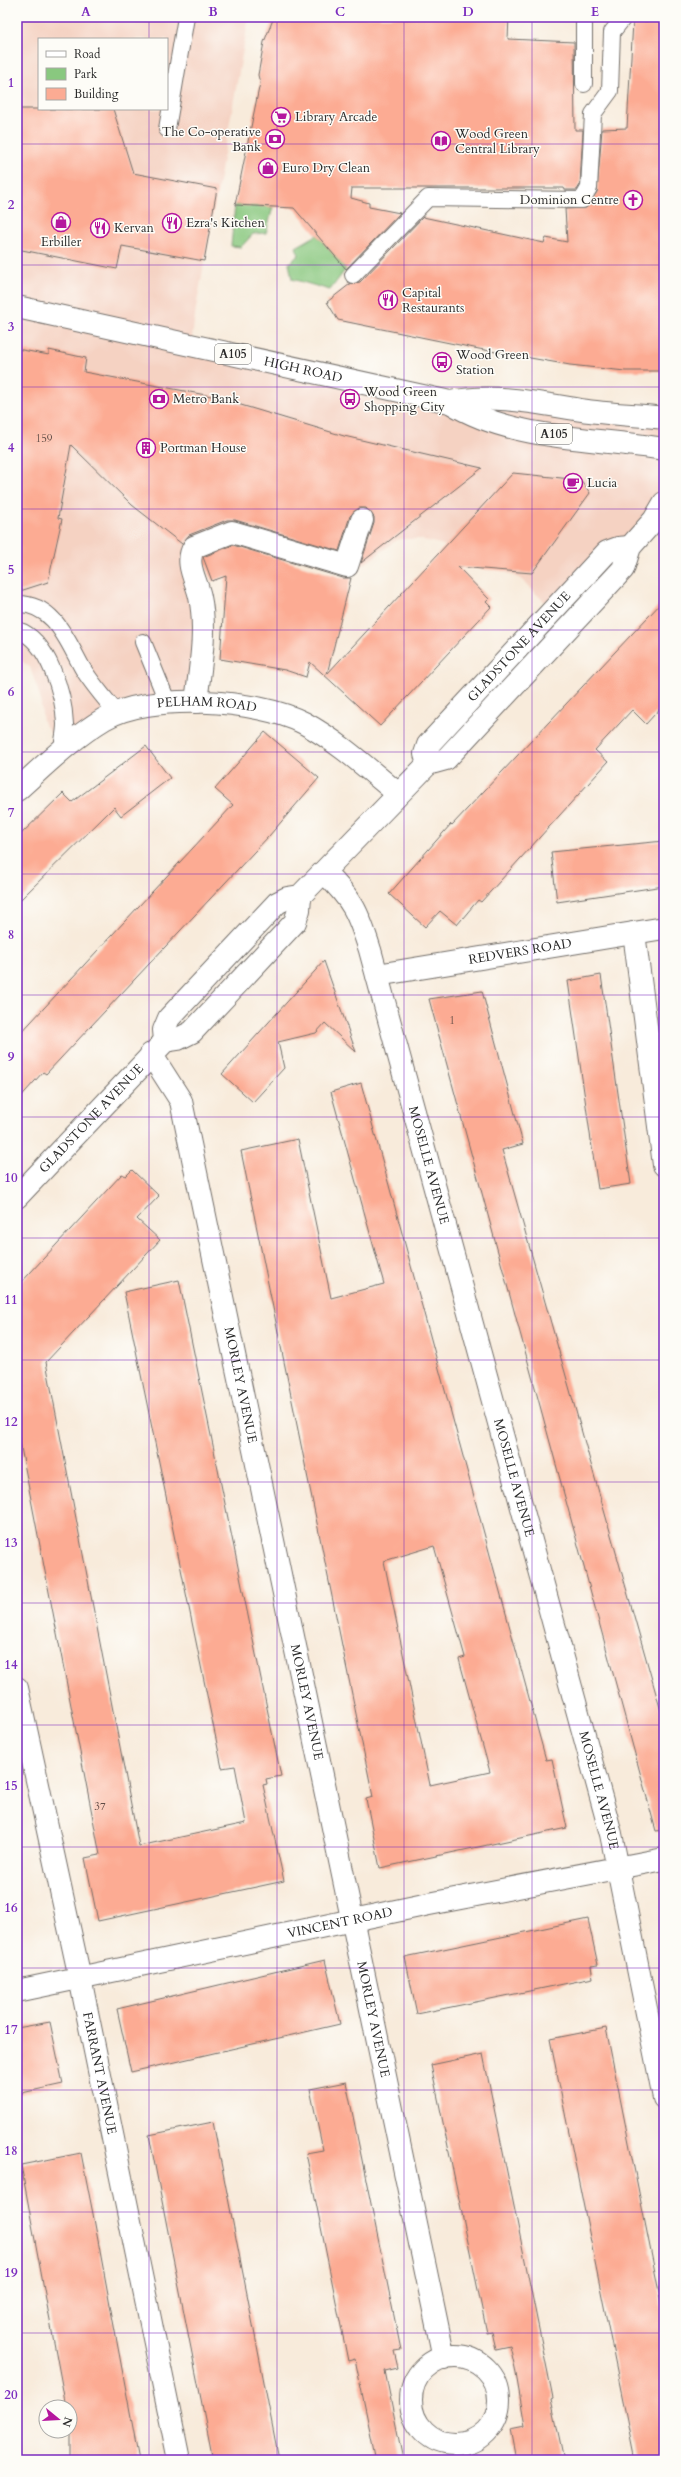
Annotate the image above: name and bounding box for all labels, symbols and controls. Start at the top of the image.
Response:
text: A [81,3,91,21]
text: B [208,3,218,21]
text: C [335,3,345,21]
text: D [462,3,474,21]
text: E [591,3,599,21]
legend [38,38,168,110]
text: Road [74,46,101,62]
text: Park [74,66,98,82]
text: 1 [8,74,14,92]
text: Building [74,86,119,102]
supermarket icon: Library Arcade [270,106,292,128]
place label: Library Arcade [295,108,377,126]
place label: The Co-operative Bank [162,123,261,156]
place label: Wood Green Central Library [454,125,540,158]
bank icon: The Co-operative Bank [264,128,286,150]
library icon: Wood Green Central Library [430,130,452,152]
shop icon: Euro Dry Clean [257,157,279,179]
place label: Euro Dry Clean [282,159,371,177]
church icon: Dominion Centre [622,189,644,211]
place label: Dominion Centre [520,191,619,209]
text: 2 [8,196,15,214]
shop icon: Erbiller [50,211,72,233]
restaurant icon: Ezra's Kitchen [161,212,183,234]
place label: Ezra's Kitchen [186,214,265,232]
restaurant icon: Kervan [89,217,111,239]
place label: Kervan [114,219,155,237]
place label: Erbiller [41,233,82,251]
place label: Capital Restaurants [402,284,464,317]
restaurant icon: Capital Restaurants [377,289,399,311]
text: 3 [8,318,15,336]
road number: A105 [215,344,251,364]
place label: Wood Green Station [455,346,530,379]
bus stop icon: Wood Green Station [431,351,453,373]
street label: HIGH ROAD [262,352,344,387]
place label: Wood Green Shopping City [363,383,445,416]
bank icon: Metro Bank [148,388,170,410]
bus stop icon: Wood Green Shopping City [339,388,361,410]
place label: Metro Bank [173,390,239,408]
road number: A105 [536,424,572,444]
house number: 159 [36,431,53,446]
building icon: Portman House [135,437,157,459]
text: 4 [8,439,15,457]
place label: Portman House [160,439,246,457]
cafe icon: Lucia [562,472,584,494]
place label: Lucia [587,474,618,492]
text: 5 [8,561,14,579]
street label: GLADSTONE AVENUE [463,588,575,706]
text: 6 [8,683,15,701]
street label: PELHAM ROAD [156,693,258,717]
text: 7 [8,804,15,822]
text: 8 [8,926,14,944]
street label: REDVERS ROAD [467,934,573,969]
house number: 1 [449,1013,455,1028]
text: 9 [8,1048,15,1066]
street label: GLADSTONE AVENUE [35,1060,148,1177]
street label: MOSELLE AVENUE [404,1104,453,1226]
text: 10 [4,1169,18,1187]
text: 11 [4,1291,18,1309]
street label: MORLEY AVENUE [220,1325,261,1445]
text: 12 [4,1413,18,1431]
street label: MOSELLE AVENUE [489,1417,539,1539]
text: 13 [4,1534,18,1552]
street label: MORLEY AVENUE [286,1643,328,1762]
text: 14 [4,1656,18,1674]
street label: MOSELLE AVENUE [574,1729,623,1851]
text: 15 [4,1777,18,1795]
house number: 37 [94,1799,106,1814]
text: 16 [4,1899,18,1917]
street label: VINCENT ROAD [286,1903,394,1943]
street label: MORLEY AVENUE [352,1960,394,2079]
street label: FARRANT AVENUE [78,2010,121,2136]
text: 17 [4,2021,18,2039]
text: 18 [4,2142,18,2160]
text: 19 [4,2264,18,2282]
text: 20 [4,2386,18,2404]
north arrow [38,2399,78,2439]
text: N [58,2415,76,2429]

